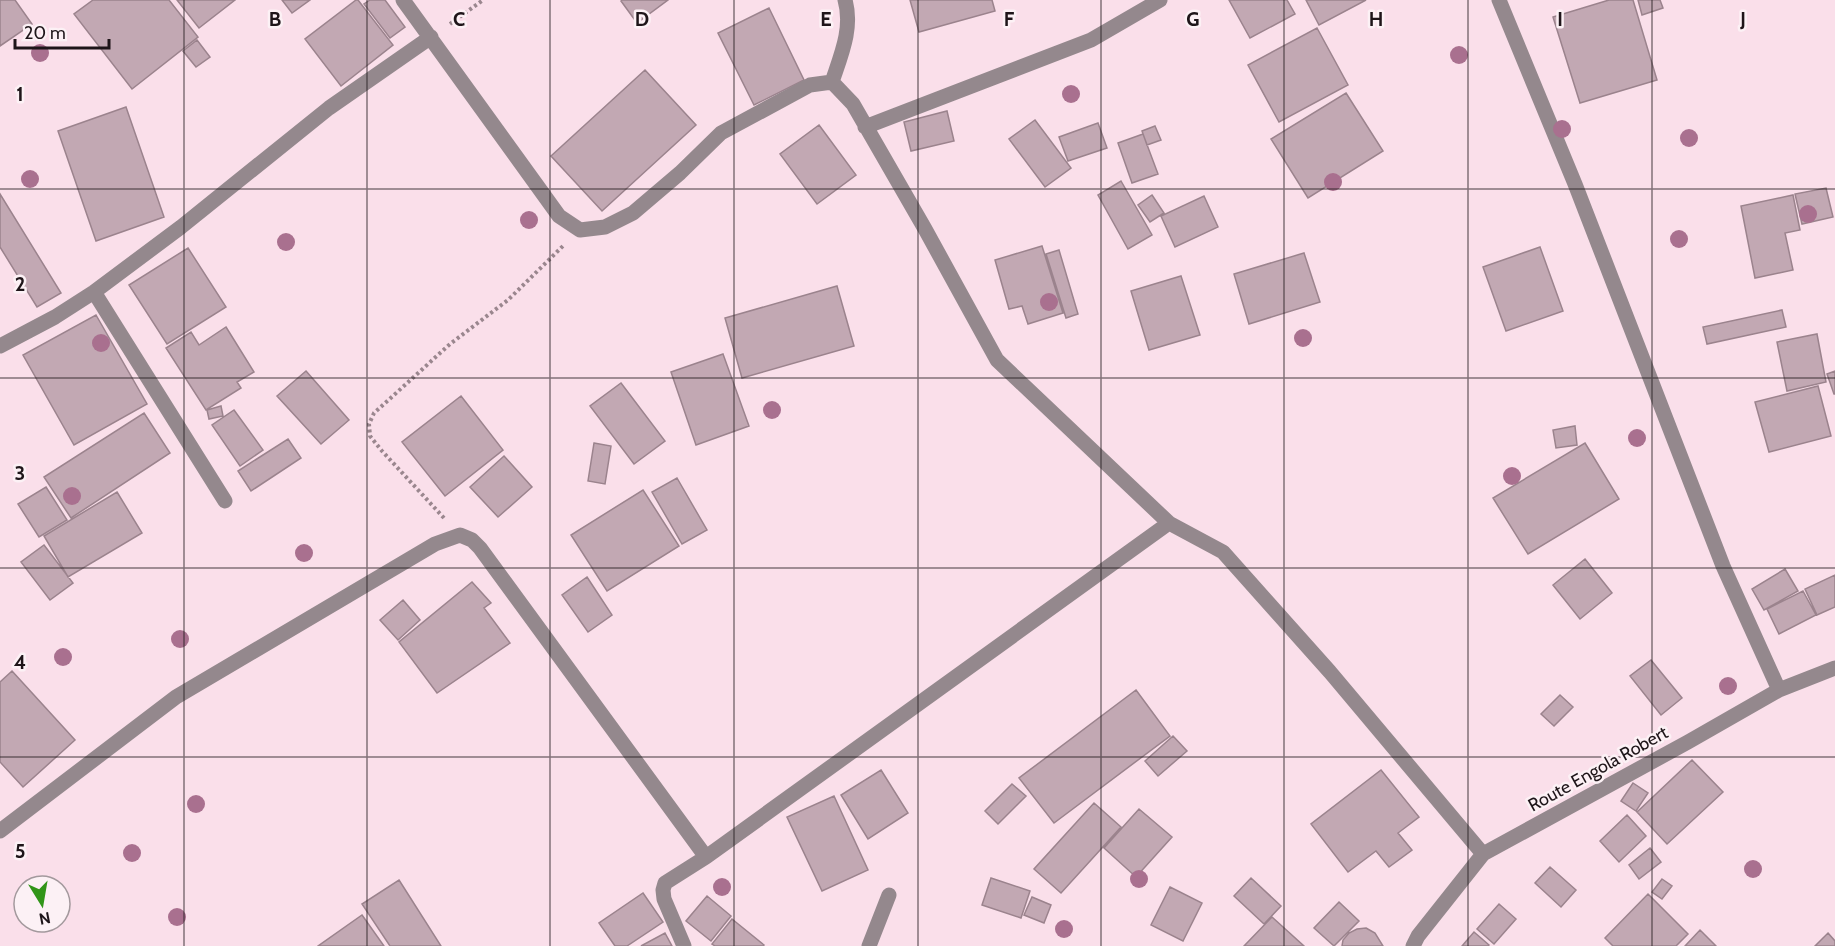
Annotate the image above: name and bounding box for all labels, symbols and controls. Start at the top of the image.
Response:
text: B [269,7,281,31]
text: C [453,7,465,31]
text: D [635,7,649,31]
text: E [820,7,832,31]
text: F [1004,7,1015,31]
text: G [1186,7,1200,31]
text: H [1369,7,1383,31]
text: I [1557,7,1563,31]
text: J [1739,7,1746,31]
scale bar [15,12,110,50]
text: 20 m [24,22,66,44]
text: 1 [16,82,24,106]
text: 2 [15,272,25,296]
text: 3 [15,461,25,485]
text: 4 [14,650,26,674]
street label: Route Engola Robert [1524,722,1672,816]
text: 5 [15,839,25,863]
north arrow [12,874,72,934]
text: N [37,908,52,929]

